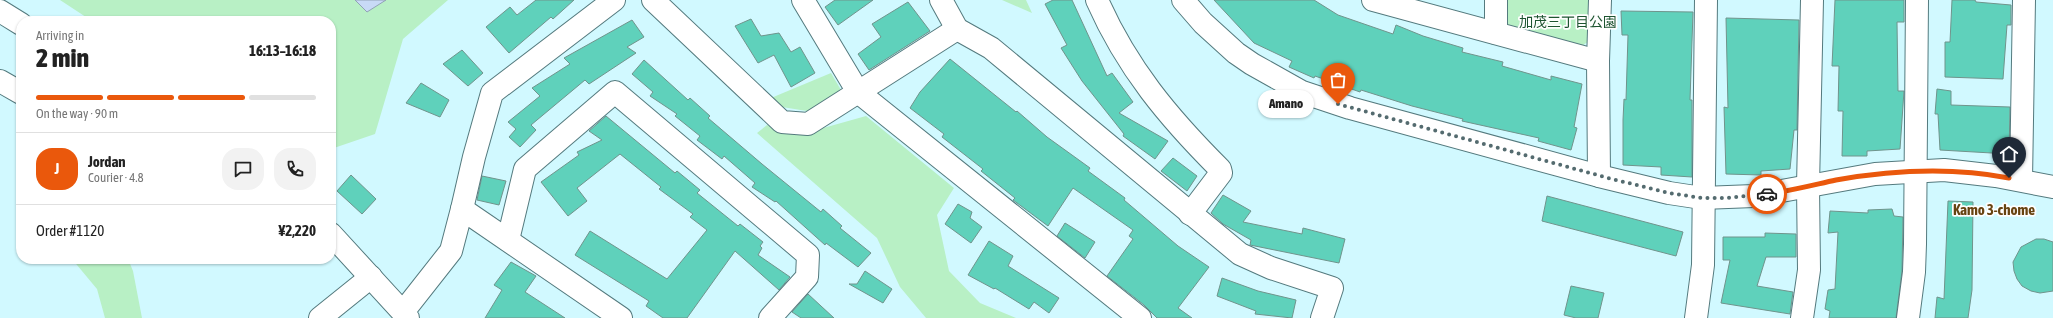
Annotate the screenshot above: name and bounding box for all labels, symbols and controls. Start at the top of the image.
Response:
park label: 加茂三丁目公園 [1519,14,1617,30]
text: Arriving in [36,28,84,43]
text: 16:13–16:18 [249,42,316,59]
text: 2 min [36,43,89,73]
pin [1321,63,1355,104]
icon: bag [1327,69,1349,91]
callout: Amano [1258,90,1314,118]
text: Amano [1269,96,1303,111]
text: On the way · 90 m [36,106,118,121]
pin [1992,137,2026,178]
icon: home [1998,143,2020,165]
button: chat [222,148,264,190]
button: phone [274,148,316,190]
text: Jordan [88,153,126,170]
text: J [55,160,59,177]
text: Courier · 4.8 [88,170,144,185]
courier [1747,174,1787,214]
icon: car [1756,183,1778,205]
district label: Kamo 3-chome [1953,201,2035,218]
text: Order #1120 [36,222,104,239]
text: ¥2,220 [278,222,316,239]

